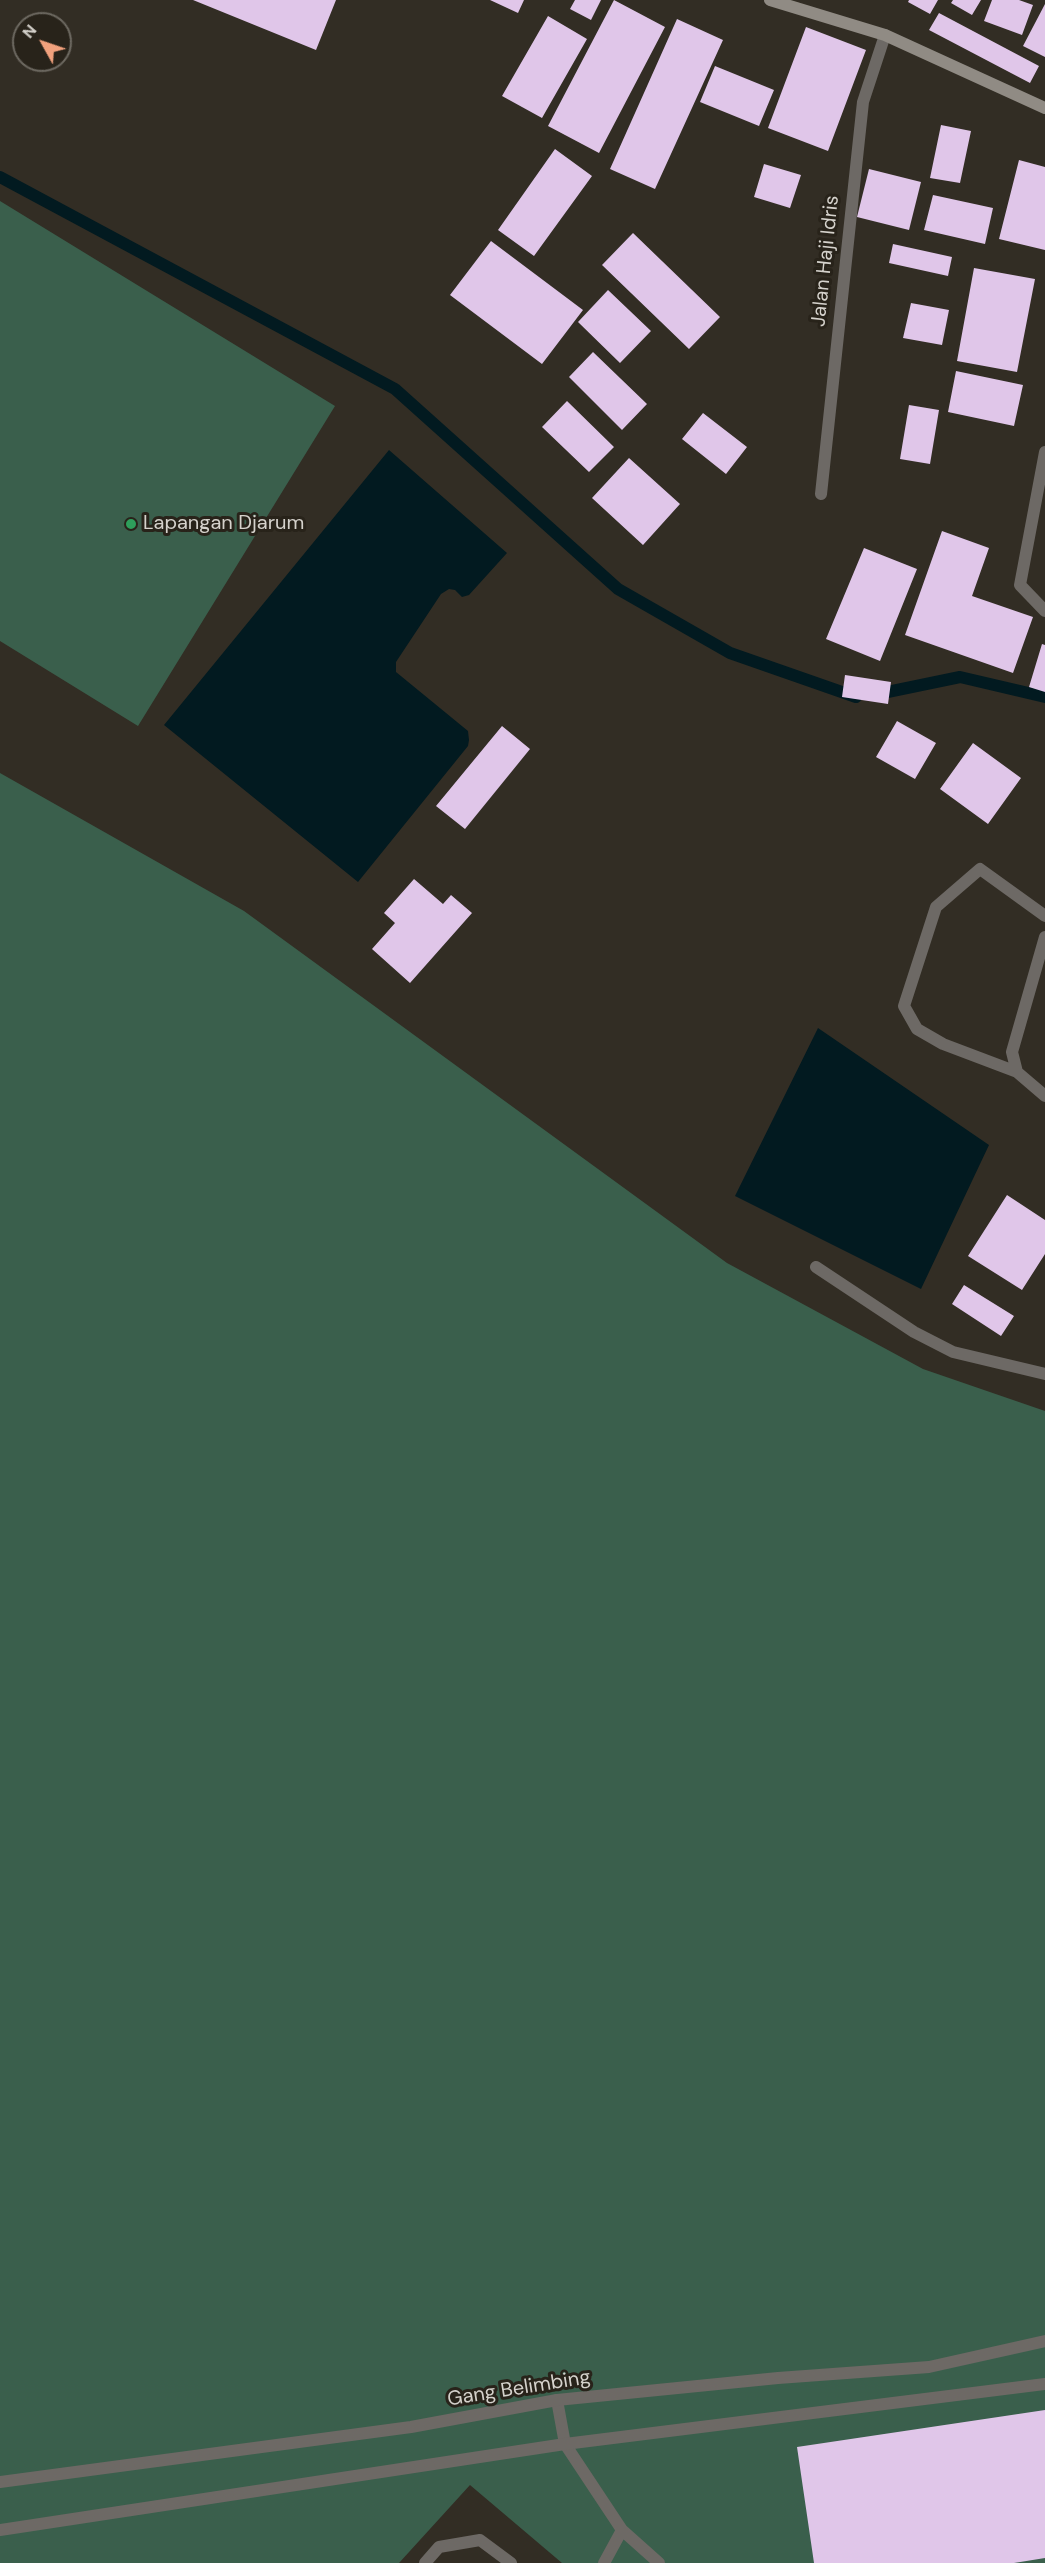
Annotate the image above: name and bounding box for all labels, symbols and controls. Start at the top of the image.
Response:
north arrow [12,12,72,72]
text: N [18,20,41,43]
street label: Jalan Haji Idris [807,194,845,328]
place label: Lapangan Djarum [143,512,304,536]
marker: Lapangan Djarum [124,517,138,531]
street label: Gang Belimbing [446,2366,592,2412]

